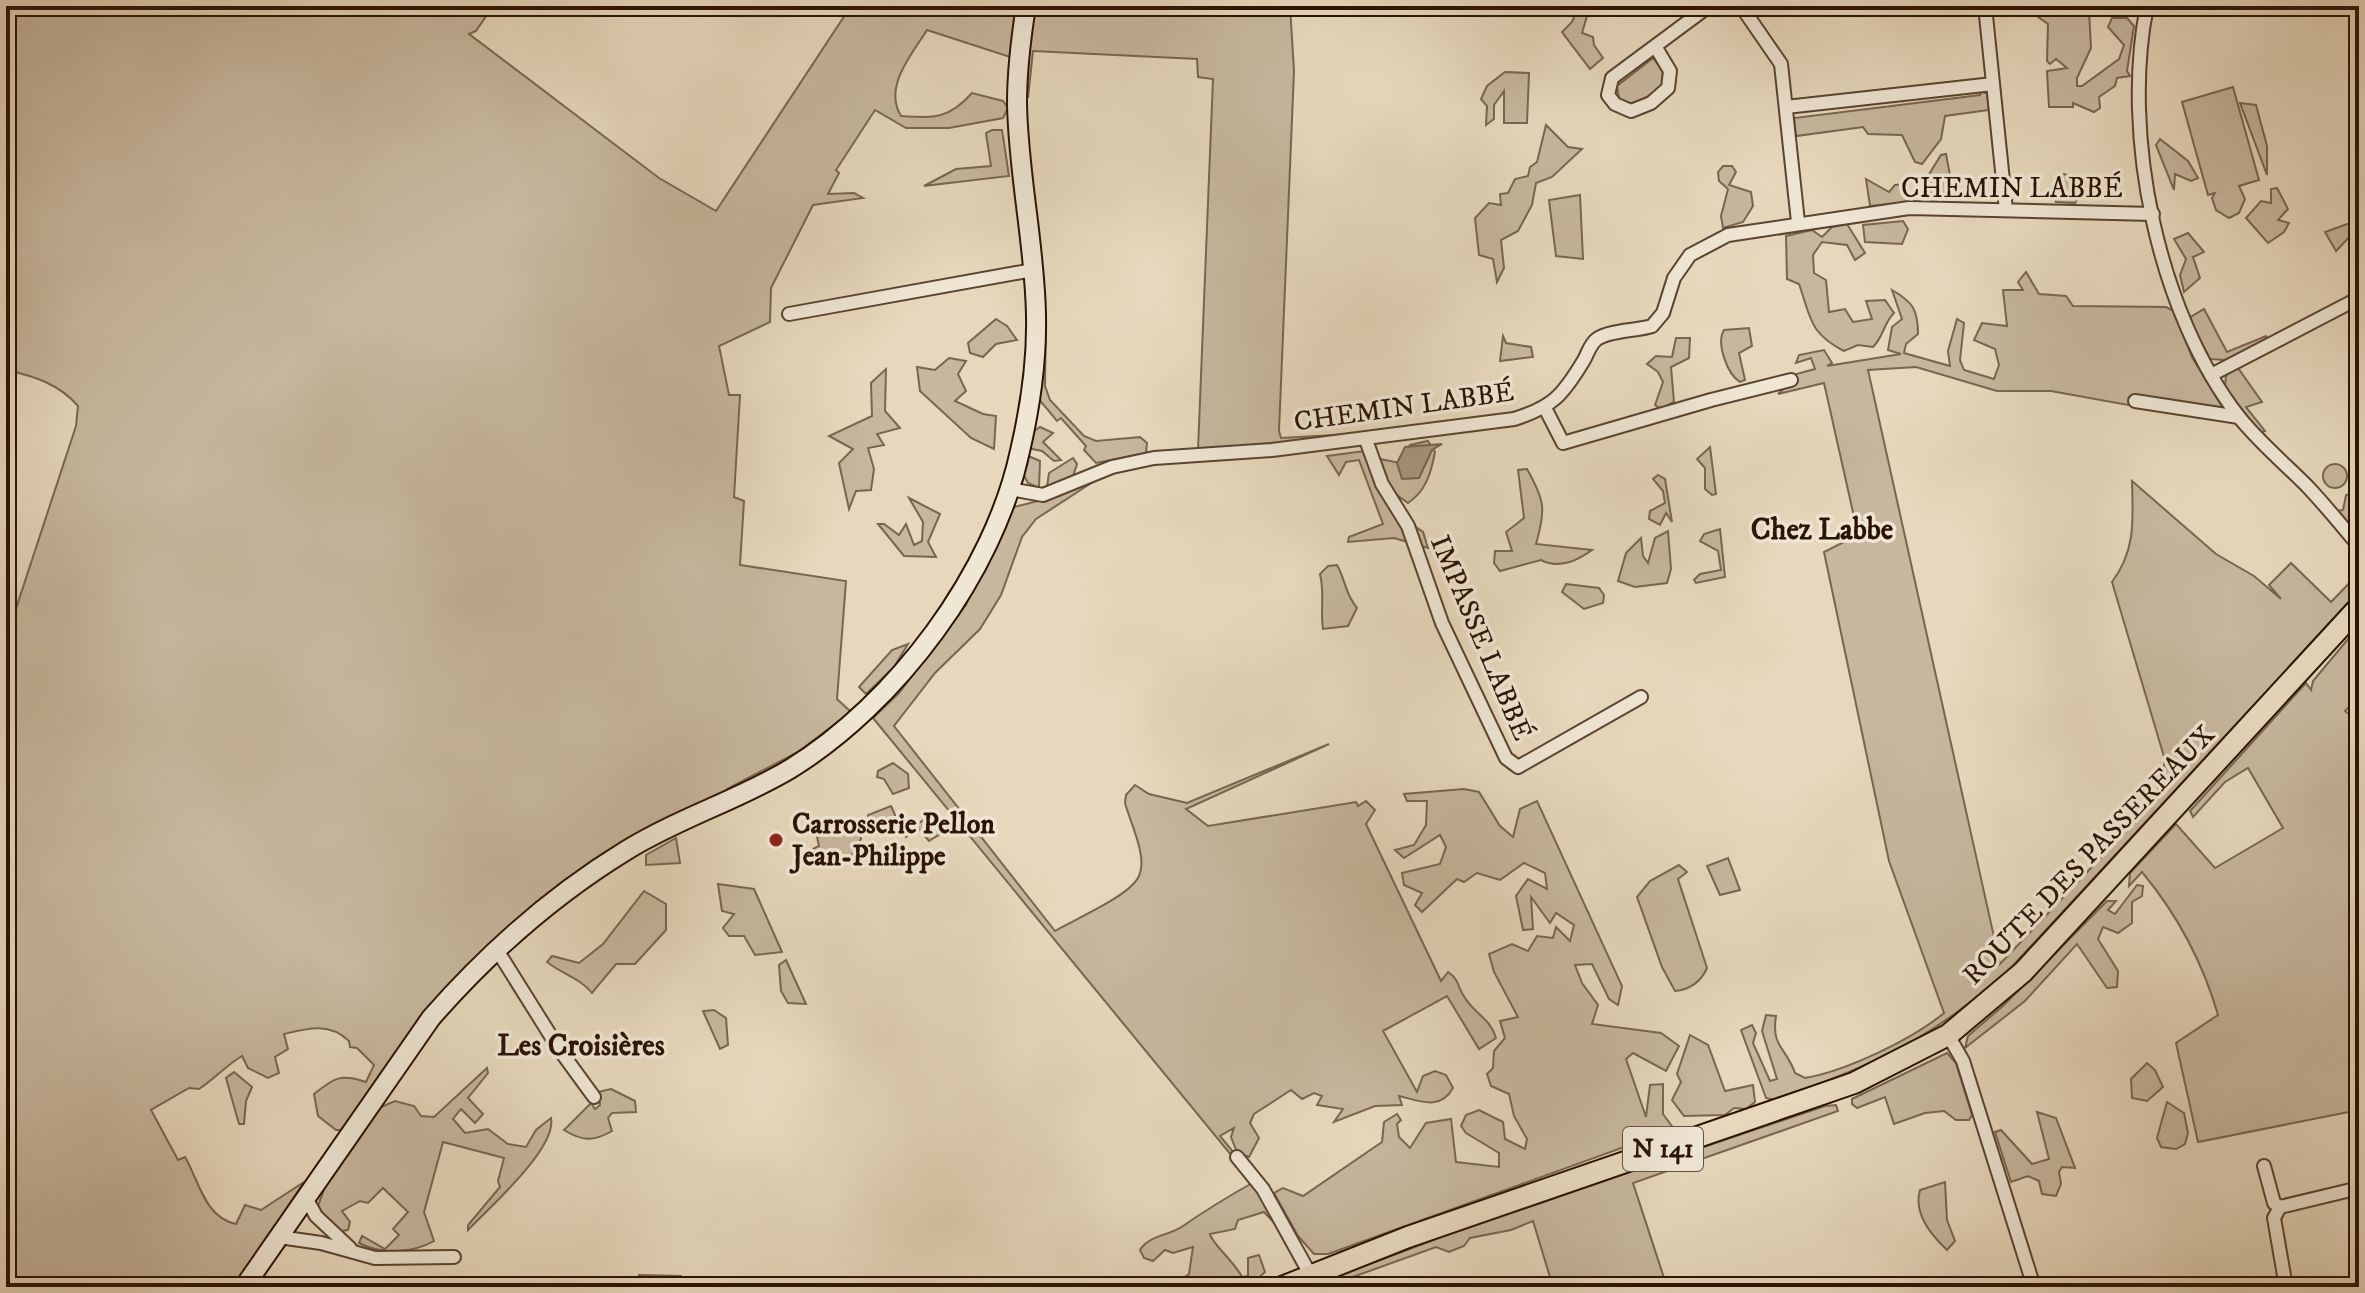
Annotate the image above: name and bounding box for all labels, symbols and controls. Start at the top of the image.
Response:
street label: CHEMIN LABBÉ [1901,171,2123,206]
street label: CHEMIN LABBÉ [1292,374,1516,440]
district label: Chez Labbe [1751,512,1894,549]
street label: IMPASSE LABBÉ [1422,530,1540,746]
street label: ROUTE DES PASSEREAUX [1956,718,2222,992]
place label: Carrosserie Pellon Jean-Philippe [789,807,995,874]
marker: Carrosserie Pellon Jean-Philippe [767,831,785,849]
district label: Les Croisières [497,1028,665,1065]
road number: N 141 [1623,1127,1703,1171]

